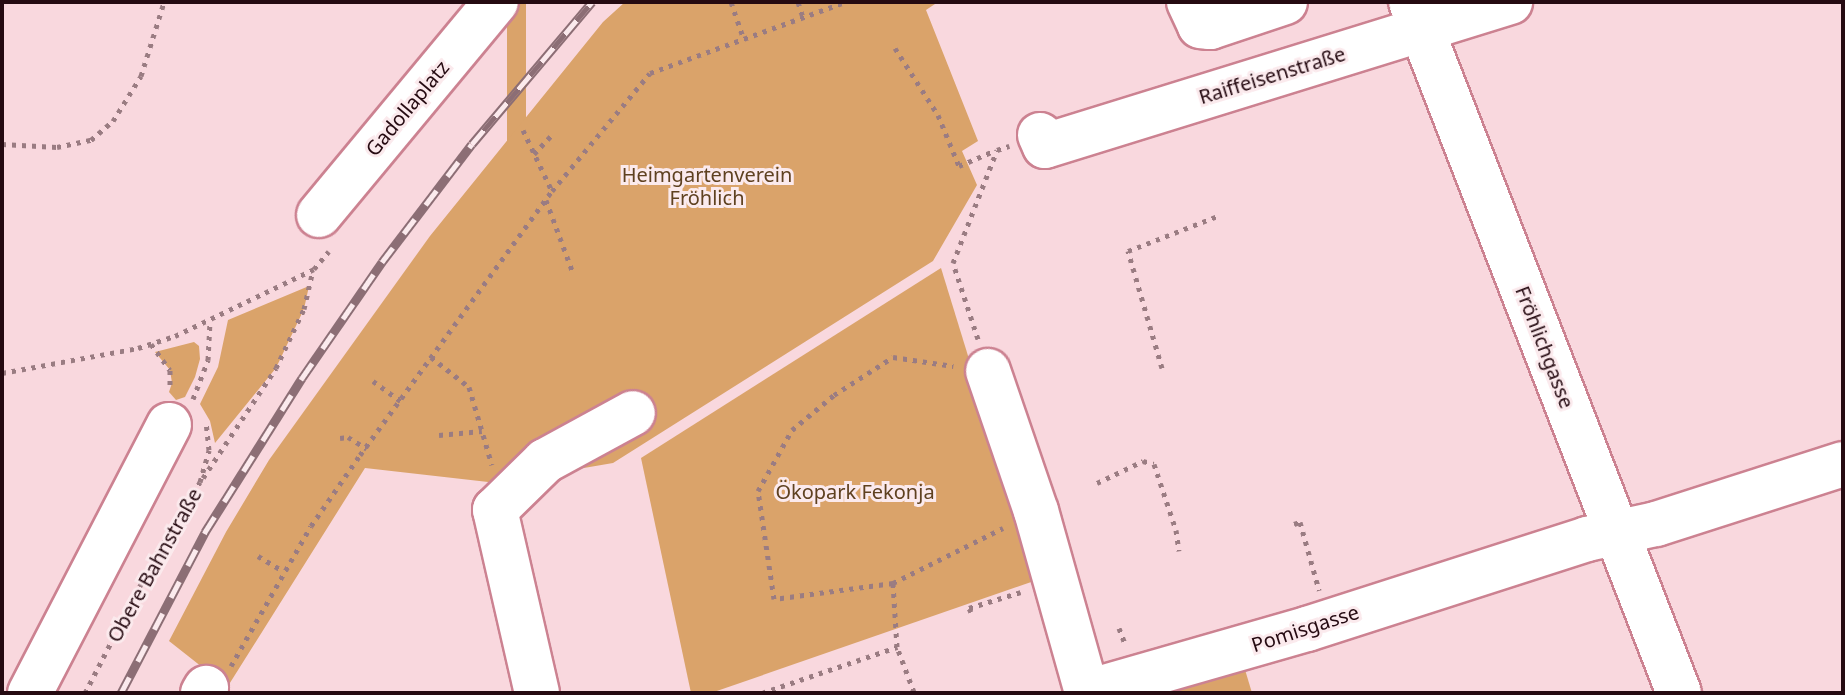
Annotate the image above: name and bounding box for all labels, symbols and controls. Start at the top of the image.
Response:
street label: Raiffeisenstraße [1196,41,1348,109]
street label: Gadollaplatz [360,55,454,161]
park label: Heimgartenverein Fröhlich [622,162,792,209]
street label: Fröhlichgasse [1511,283,1579,411]
park label: Ökopark Fekonja [775,479,935,503]
street label: Obere Bahnstraße [102,484,206,646]
street label: Pomisgasse [1248,599,1362,657]

